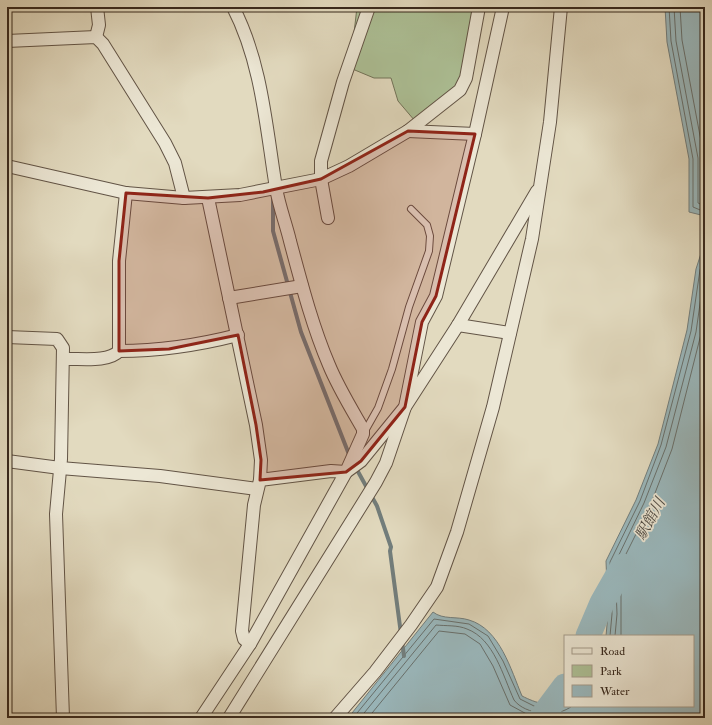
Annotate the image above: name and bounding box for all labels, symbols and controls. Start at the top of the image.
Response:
water label: 駅館川 [631,493,671,544]
legend [564,635,694,707]
text: Road [600,644,625,659]
text: Park [600,664,622,679]
text: Water [599,684,630,699]

